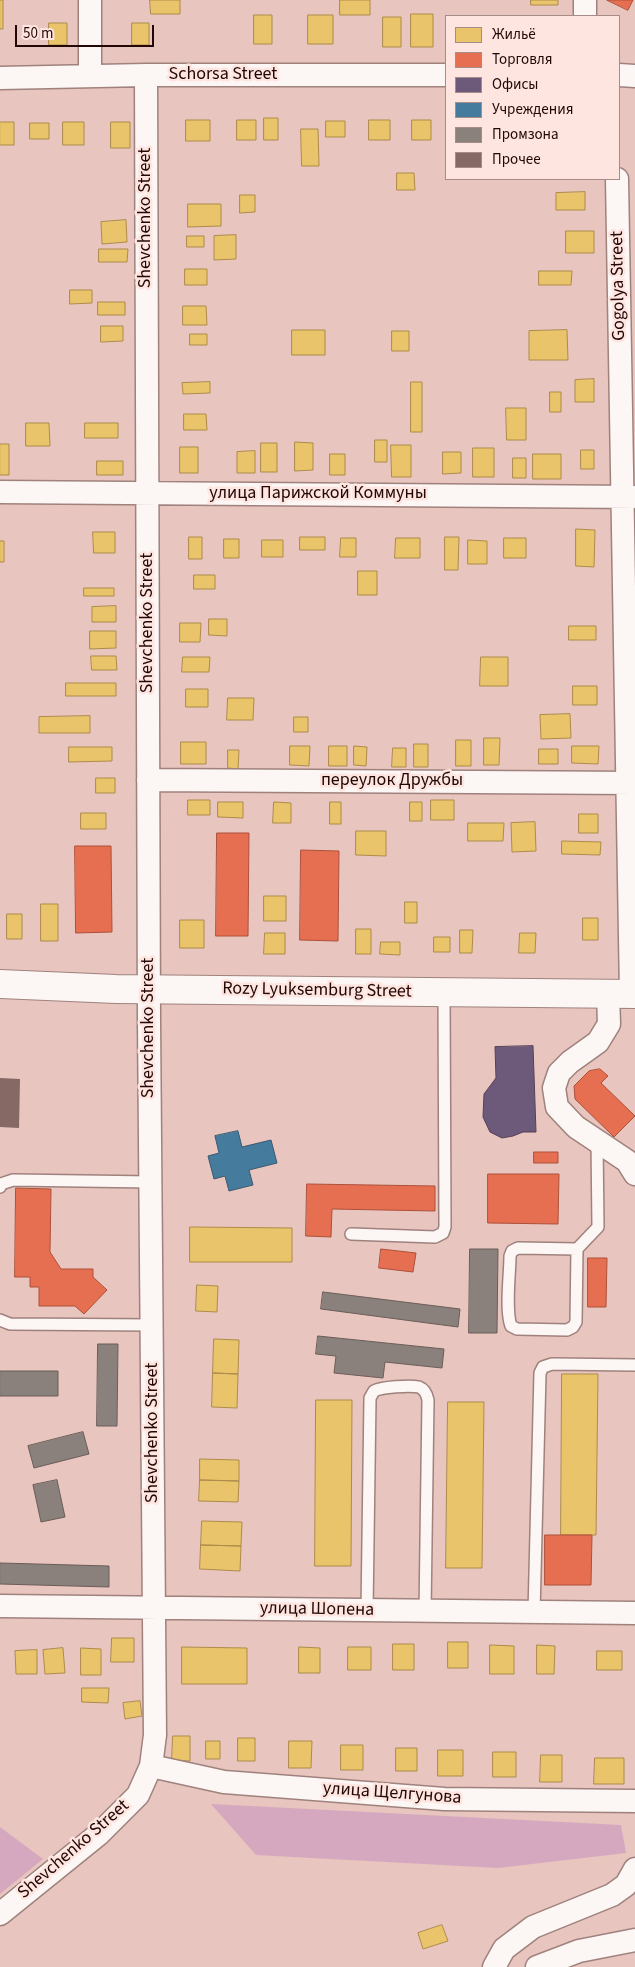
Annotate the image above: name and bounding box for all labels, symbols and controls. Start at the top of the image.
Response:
scale bar [18,15,156,47]
legend [445,15,620,180]
text: 50 m [23,23,53,44]
text: Жильё [492,24,536,45]
text: Торговля [492,49,552,70]
street label: Schorsa Street [169,64,277,86]
text: Офисы [492,74,538,95]
text: Учреждения [492,99,573,120]
text: Промзона [492,124,559,145]
street label: Shevchenko Street [135,148,157,288]
text: Прочее [492,149,541,170]
street label: Gogolya Street [607,231,631,341]
street label: улица Парижской Коммуны [209,483,427,505]
street label: Shevchenko Street [137,553,159,693]
street label: переулок Дружбы [321,770,463,792]
street label: Shevchenko Street [138,958,160,1098]
street label: Rozy Lyuksemburg Street [222,979,412,1003]
street label: Shevchenko Street [142,1363,164,1503]
street label: улица Шопена [260,1598,374,1622]
street label: улица Щелгунова [322,1778,462,1810]
street label: Shevchenko Street [14,1796,134,1904]

